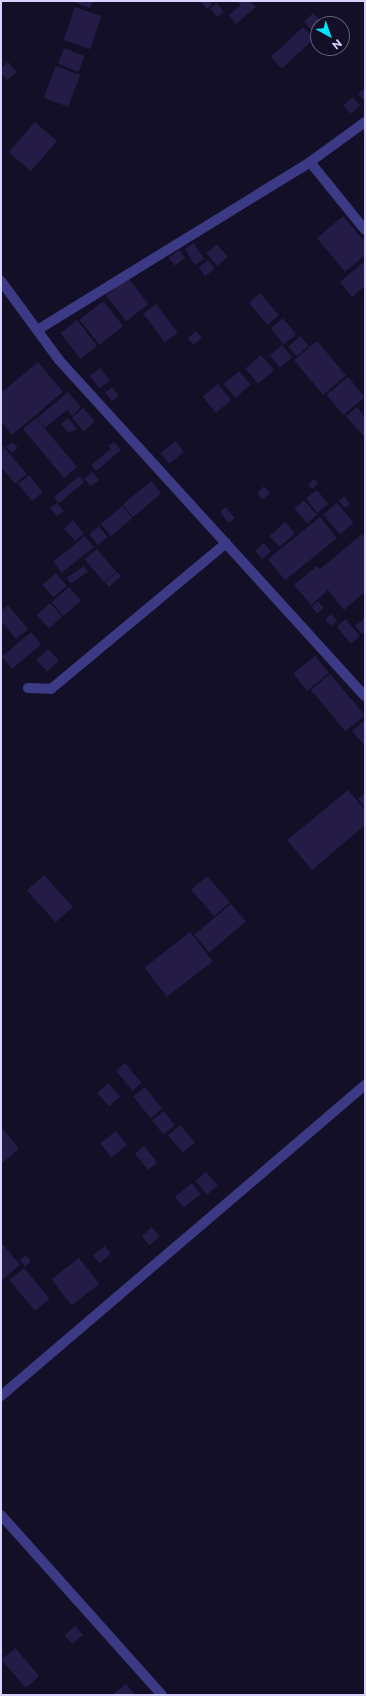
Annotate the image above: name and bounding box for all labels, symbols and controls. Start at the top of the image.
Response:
north arrow [310,16,350,56]
text: N [329,36,345,53]

